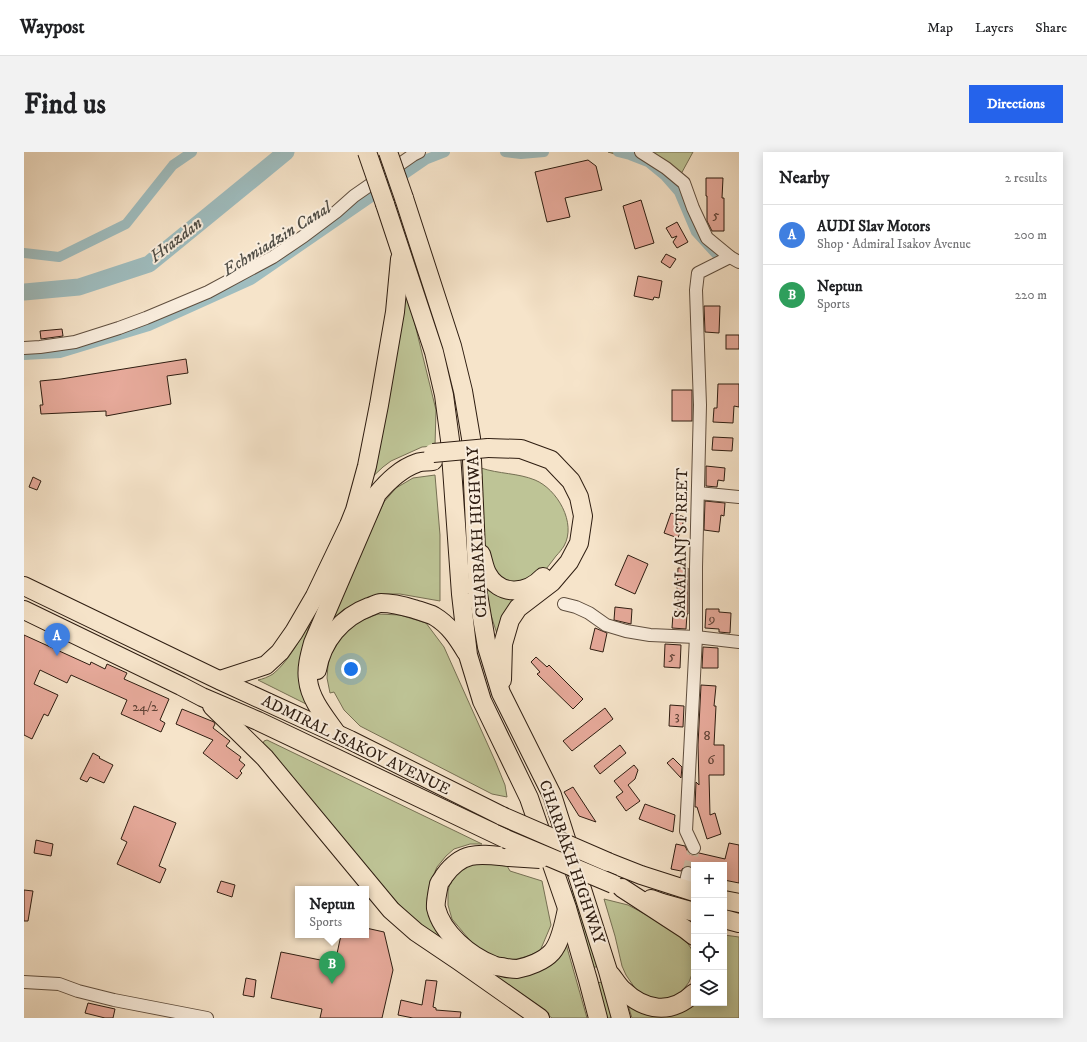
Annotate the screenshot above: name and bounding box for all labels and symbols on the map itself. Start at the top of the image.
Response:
water label: Echmiadzin Canal [218,196,337,282]
house number: 5 [713,206,720,224]
water label: Hrazdan [144,212,207,268]
street label: CHARBAKH HIGHWAY [462,445,491,618]
street label: SARALANJ STREET [670,468,692,618]
house number: 9 [708,610,716,628]
pin: A [44,623,70,656]
house number: 5 [669,647,676,665]
your location [341,659,361,679]
street label: ADMIRAL ISAKOV AVENUE [258,690,454,800]
house number: 24/2 [132,698,158,716]
house number: 3 [674,707,680,725]
house number: 8 [703,727,711,745]
house number: 6 [707,751,715,769]
street label: CHARBAKH HIGHWAY [535,777,610,947]
pin: B [319,951,345,984]

